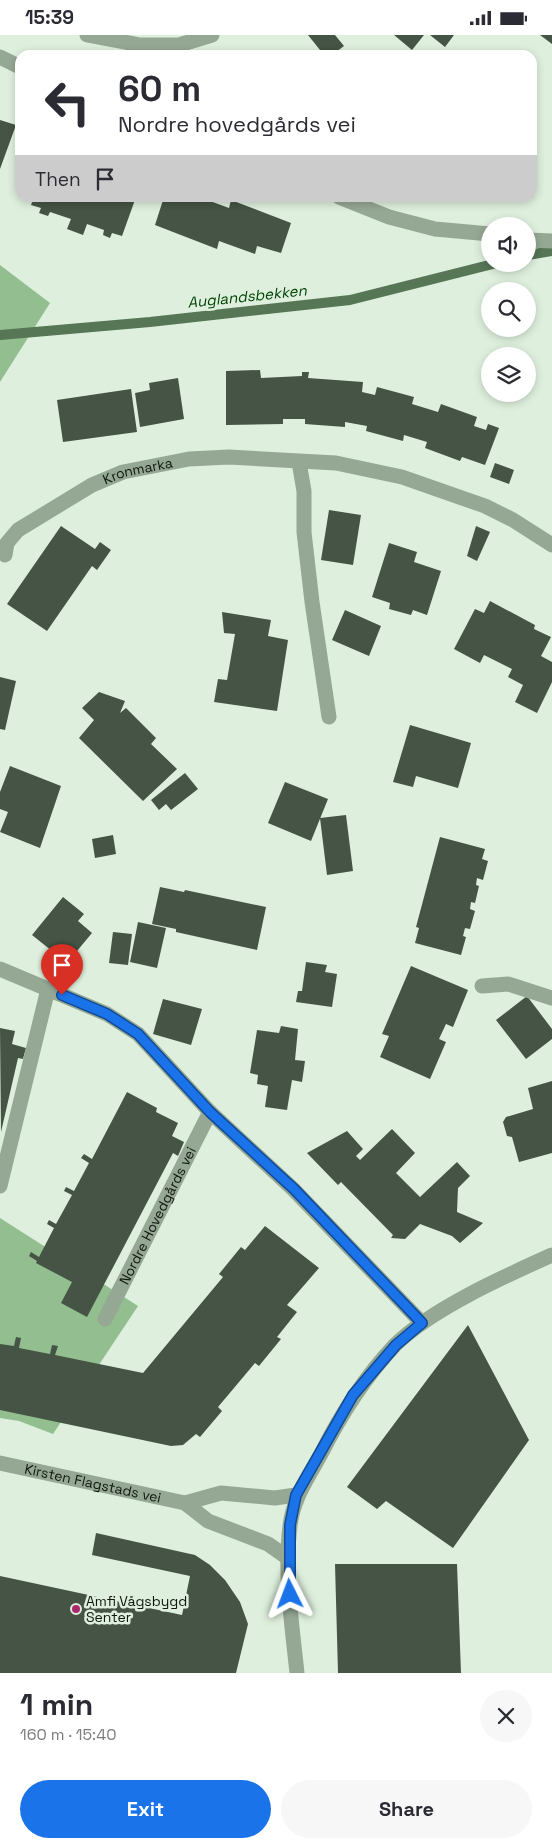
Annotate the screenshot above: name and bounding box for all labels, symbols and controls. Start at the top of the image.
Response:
text: 15:39 [25,5,74,30]
text: 60 m [118,67,201,111]
icon: left [35,70,100,135]
text: Nordre hovedgårds vei [118,110,356,138]
icon: arrive [91,165,119,193]
text: Then [35,167,81,192]
map controls [481,217,536,402]
button: sound [481,217,536,272]
water label: Auglandsbekken [186,280,308,312]
button: search [481,282,536,337]
button: layers [481,347,536,402]
street label: Kronmarka [100,453,174,489]
pin [41,944,83,995]
icon: arrive [48,951,76,979]
street label: Nordre Hovedgårds vei [115,1144,200,1288]
street label: Kirsten Flagstads vei [23,1460,163,1507]
position arrow [263,1567,315,1619]
place label: Amfi Vågsbygd Senter [86,1592,187,1626]
marker: Amfi Vågsbygd Senter [70,1603,82,1615]
text: 1 min [20,1685,93,1724]
button: close [480,1690,532,1742]
text: 160 m · 15:40 [20,1724,116,1745]
button: Exit [20,1780,271,1838]
button: Share [281,1780,532,1838]

